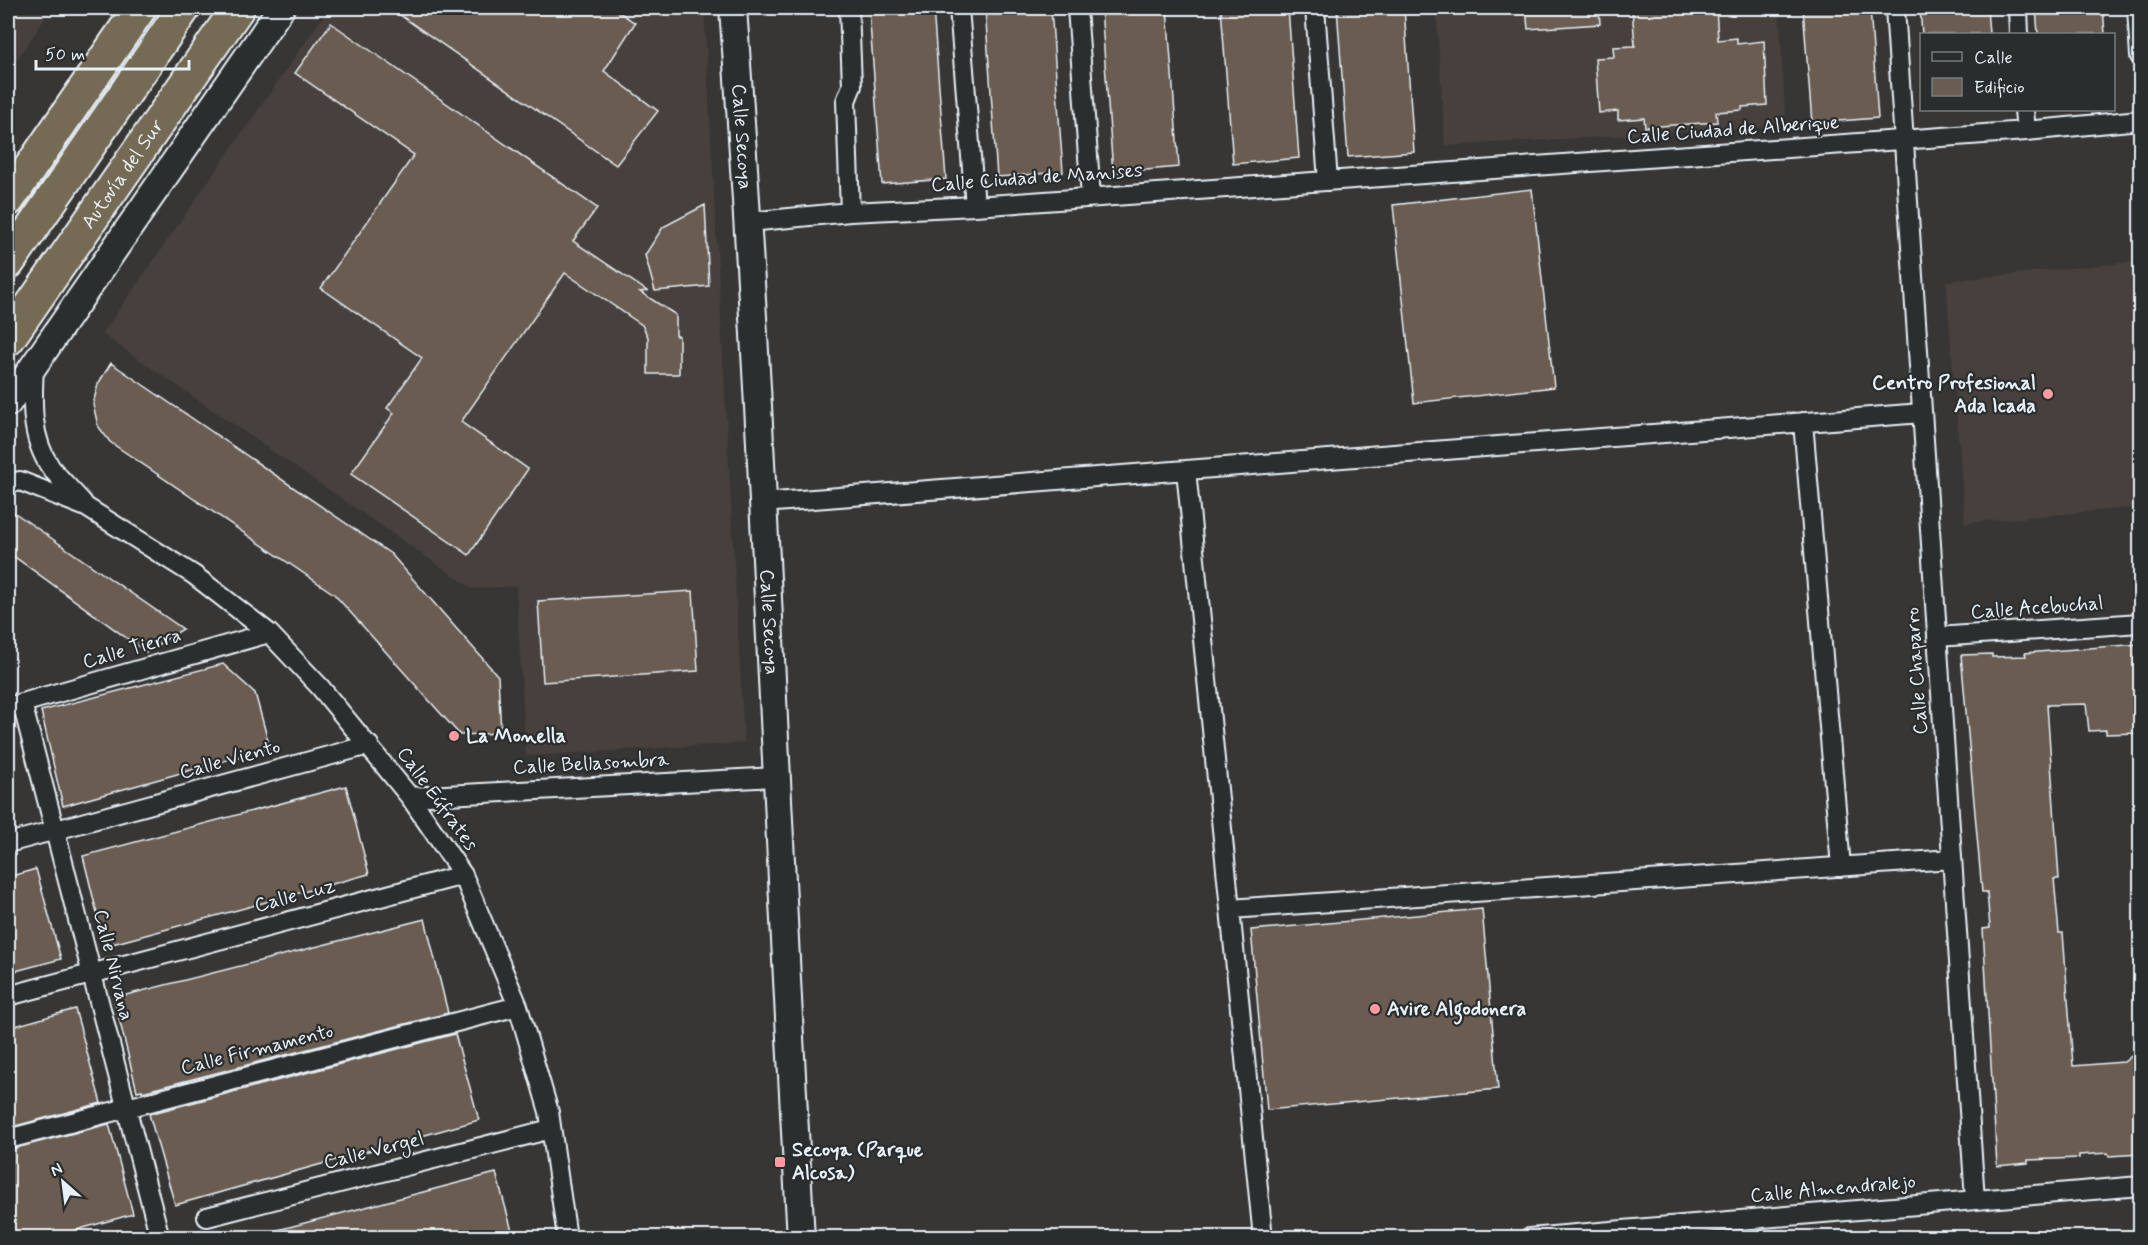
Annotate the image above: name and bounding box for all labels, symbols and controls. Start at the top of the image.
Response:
scale bar [36,33,189,71]
legend [1920,33,2115,111]
text: 50 m [45,43,85,67]
text: Calle [1974,46,2013,70]
text: Edificio [1974,76,2025,100]
street label: Calle Secoya [725,83,759,190]
street label: Calle Ciudad de Alberique [1626,109,1840,151]
street label: Autovía del Sur [75,114,170,234]
street label: Calle Ciudad de Manises [930,157,1144,199]
place label: Centro Profesional Ada Icada [1872,370,2036,420]
marker: Centro Profesional Ada Icada [2041,387,2055,401]
street label: Calle Secoya [753,568,785,675]
street label: Calle Acebuchal [1970,590,2104,626]
street label: Calle Chaparro [1899,606,1935,736]
street label: Calle Tierra [80,622,184,676]
place label: La Monella [466,723,566,750]
marker: La Monella [447,729,461,743]
street label: Calle Viento [177,734,283,786]
street label: Calle Eúfrates [390,741,484,857]
street label: Calle Bellasombra [512,746,671,782]
street label: Calle Luz [252,872,339,920]
street label: Calle Nirvana [86,907,140,1023]
place label: Avire Algodonera [1387,996,1526,1025]
marker: Avire Algodonera [1368,1002,1382,1016]
street label: Calle Firmamento [178,1018,336,1082]
street label: Calle Vergel [321,1125,427,1177]
place label: Secoya (Parque Alcosa) [792,1137,924,1187]
north arrow [33,1152,93,1212]
marker: Secoya (Parque Alcosa) [773,1155,787,1169]
text: N [47,1158,66,1182]
street label: Calle Almendralejo [1749,1168,1917,1210]

